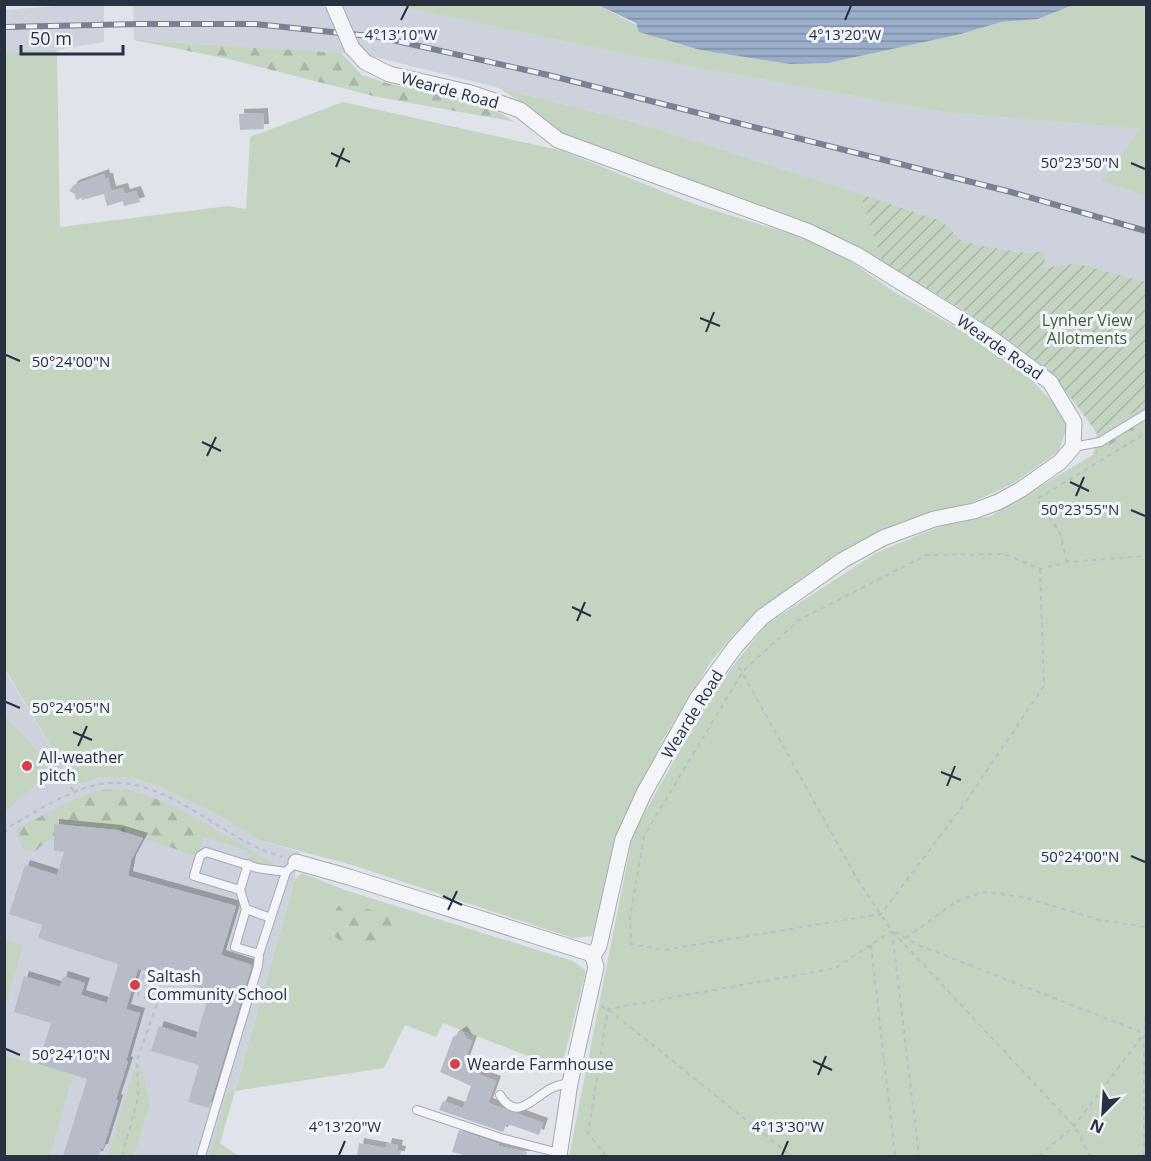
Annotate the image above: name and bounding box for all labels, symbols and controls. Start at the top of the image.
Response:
scale bar [21,18,123,56]
text: 4°13'10"W [365,24,437,44]
text: 4°13'20"W [809,24,881,44]
text: 50 m [30,26,72,50]
street label: Wearde Road [399,66,501,114]
text: 50°23'50"N [1041,152,1119,172]
street label: Wearde Road [953,309,1047,385]
park label: Lynher View Allotments [1042,309,1133,349]
text: 50°24'00"N [32,351,110,371]
text: 50°23'55"N [1041,499,1119,519]
street label: Wearde Road [656,666,728,762]
text: 50°24'05"N [32,697,110,717]
place label: All-weather pitch [39,746,124,786]
marker: All-weather pitch [20,759,34,773]
text: 50°24'00"N [1041,846,1119,866]
place label: Saltash Community School [147,965,287,1005]
marker: Saltash Community School [128,978,142,992]
text: 50°24'10"N [32,1044,110,1064]
place label: Wearde Farmhouse [467,1053,613,1075]
marker: Wearde Farmhouse [448,1057,462,1071]
north arrow [1073,1083,1133,1143]
text: N [1086,1114,1107,1139]
text: 4°13'20"W [309,1116,381,1136]
text: 4°13'30"W [752,1116,824,1136]

